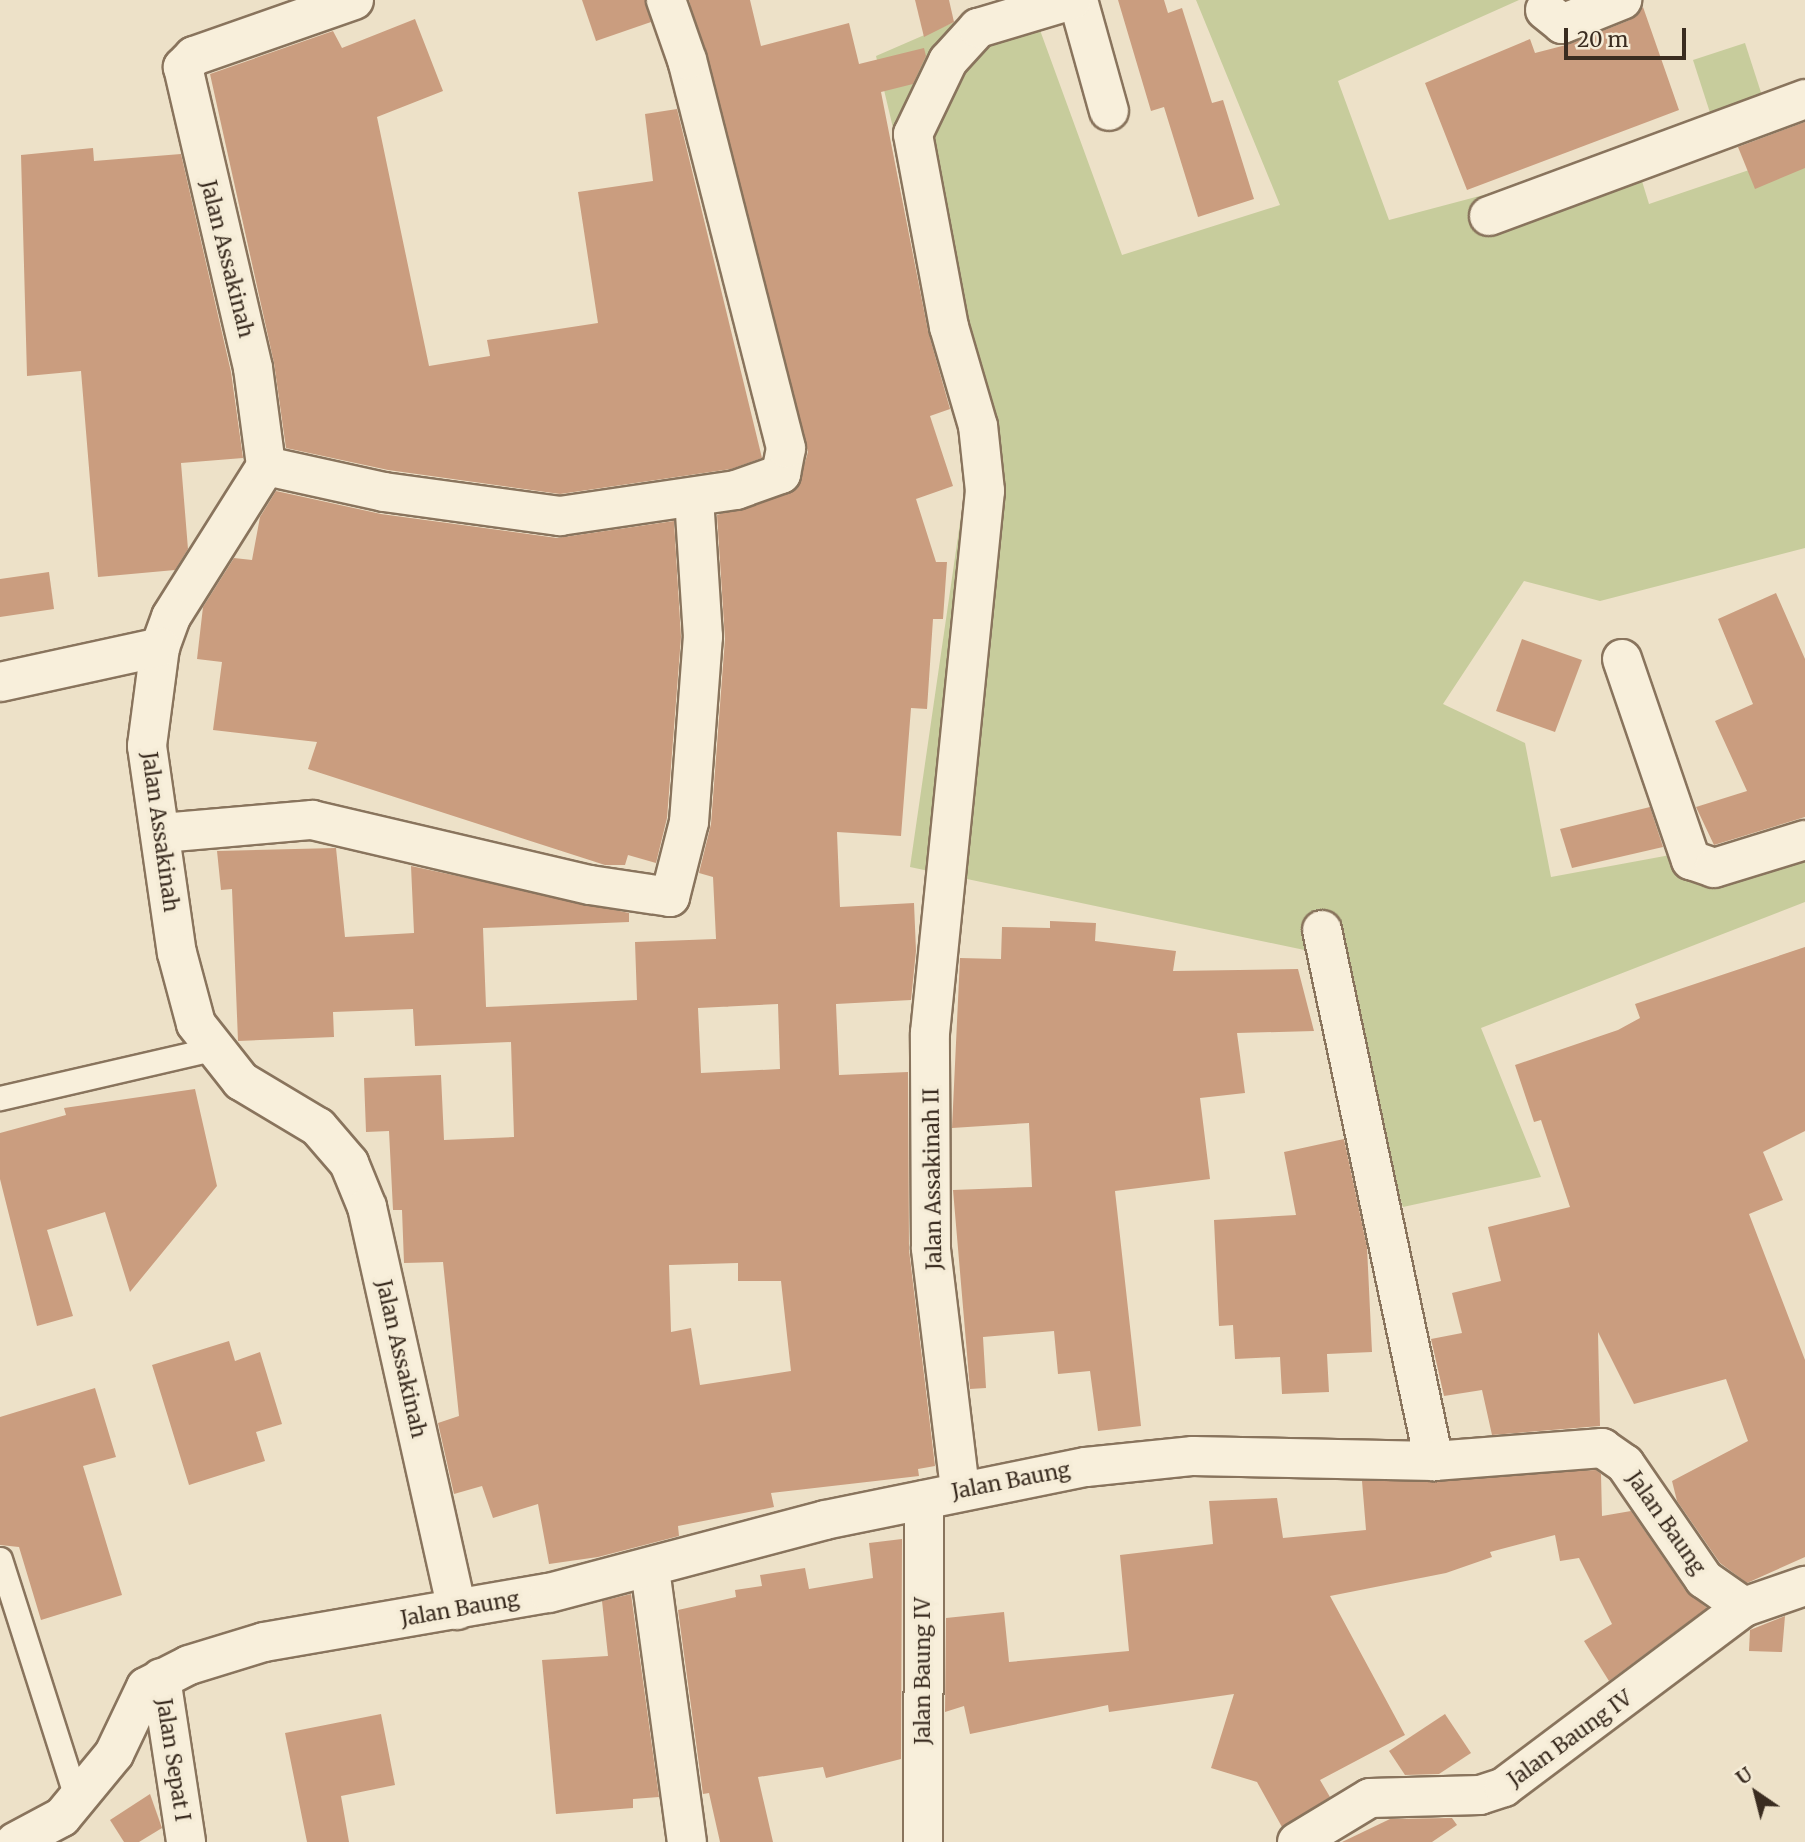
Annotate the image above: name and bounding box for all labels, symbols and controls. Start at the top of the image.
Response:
scale bar [1567,14,1689,58]
text: 20 m [1577,26,1628,53]
street label: Jalan Assakinah [195,178,259,340]
street label: Jalan Assakinah [136,750,184,914]
street label: Jalan Assakinah II [919,1088,947,1270]
street label: Jalan Assakinah [371,1277,431,1441]
street label: Jalan Baung [950,1457,1072,1505]
street label: Jalan Baung [1621,1467,1711,1579]
street label: Jalan Baung [399,1586,521,1632]
street label: Jalan Baung IV [910,1597,936,1745]
street label: Jalan Baung IV [1503,1686,1637,1792]
street label: Jalan Sepat I [151,1697,195,1823]
north arrow [1721,1758,1791,1828]
text: U [1731,1762,1757,1790]

